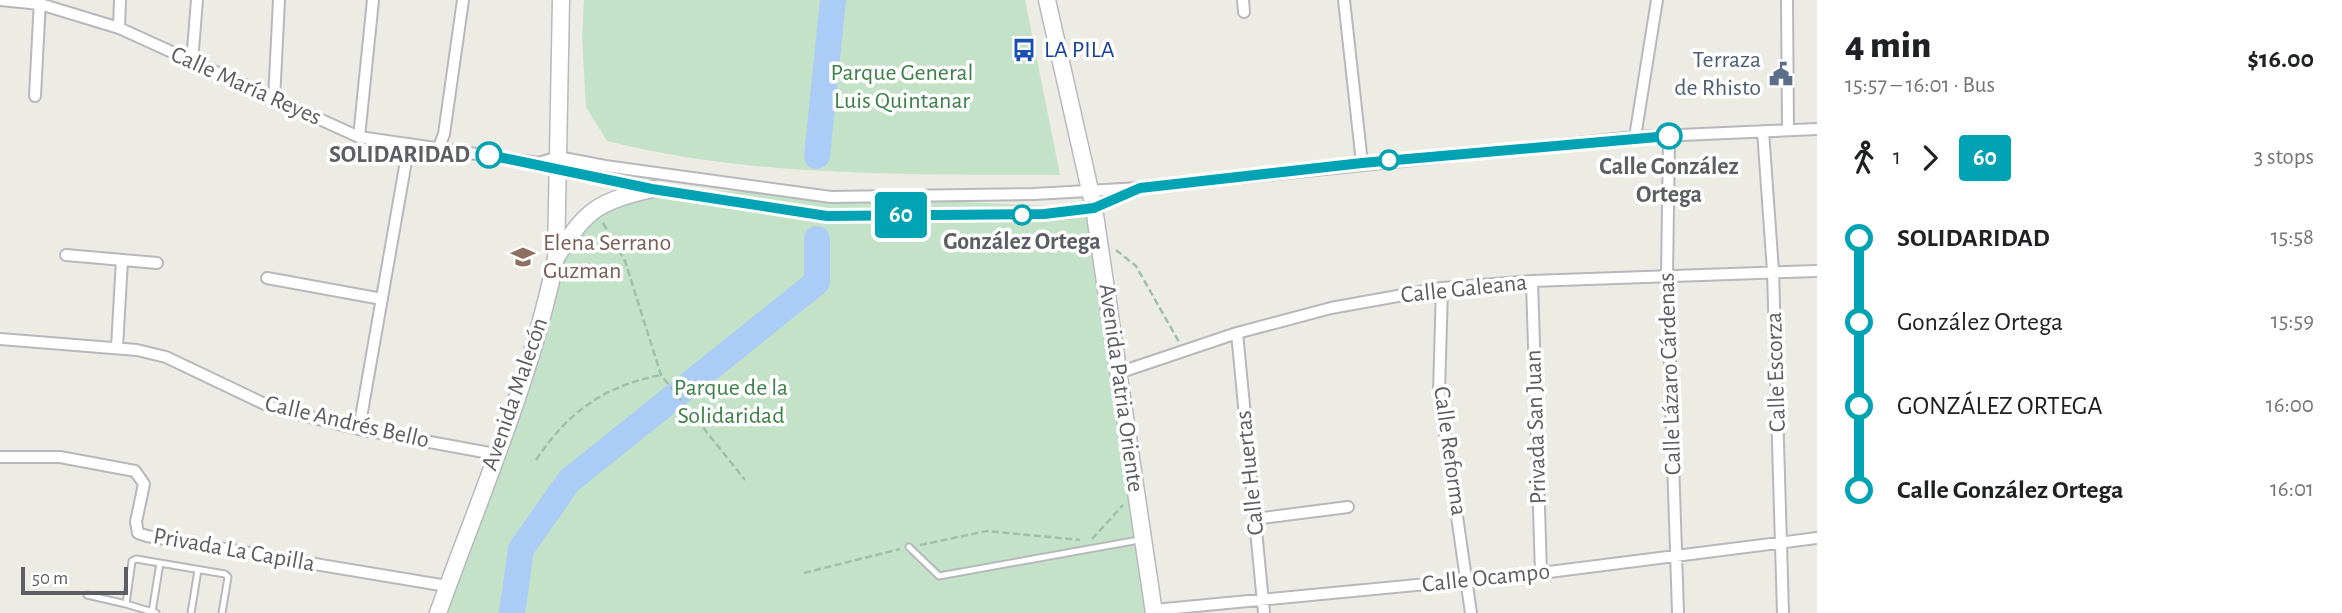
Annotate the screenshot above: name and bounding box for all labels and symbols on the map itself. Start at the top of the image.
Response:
bus stop icon: LA PILA [1010,36,1038,64]
place label: LA PILA [1044,38,1115,62]
street label: Calle María Reyes [167,42,325,130]
place label: Terraza de Rhisto [1674,48,1761,100]
public building icon: Terraza de Rhisto [1767,60,1795,88]
park label: Parque General Luis Quintanar [831,61,973,113]
marker: Calle González Ortega [1656,123,1682,149]
marker: SOLIDARIDAD [476,142,502,168]
place label: SOLIDARIDAD [329,143,470,167]
unlabelled marker [1379,150,1399,170]
place label: Calle González Ortega [1599,155,1739,207]
line badge: 60 [870,192,932,238]
marker: González Ortega [1012,205,1032,225]
place label: González Ortega [943,230,1101,254]
place label: Elena Serrano Guzman [543,231,671,283]
school or university icon: Elena Serrano Guzman [509,243,537,271]
street label: Calle Galeana [1400,270,1528,308]
street label: Calle Lázaro Cárdenas [1654,272,1686,476]
street label: Avenida Patria Oriente [1095,282,1147,494]
street label: Calle Escorza [1762,311,1790,433]
street label: Avenida Malecón [478,314,552,474]
street label: Privada San Juan [1521,349,1551,505]
park label: Parque de la Solidaridad [674,376,788,428]
street label: Calle Reforma [1429,385,1471,517]
street label: Calle Andrés Bello [263,391,431,453]
street label: Calle Huertas [1232,409,1268,537]
street label: Privada La Capilla [151,524,317,576]
street label: Calle Ocampo [1421,559,1551,597]
scale bar [21,564,128,596]

